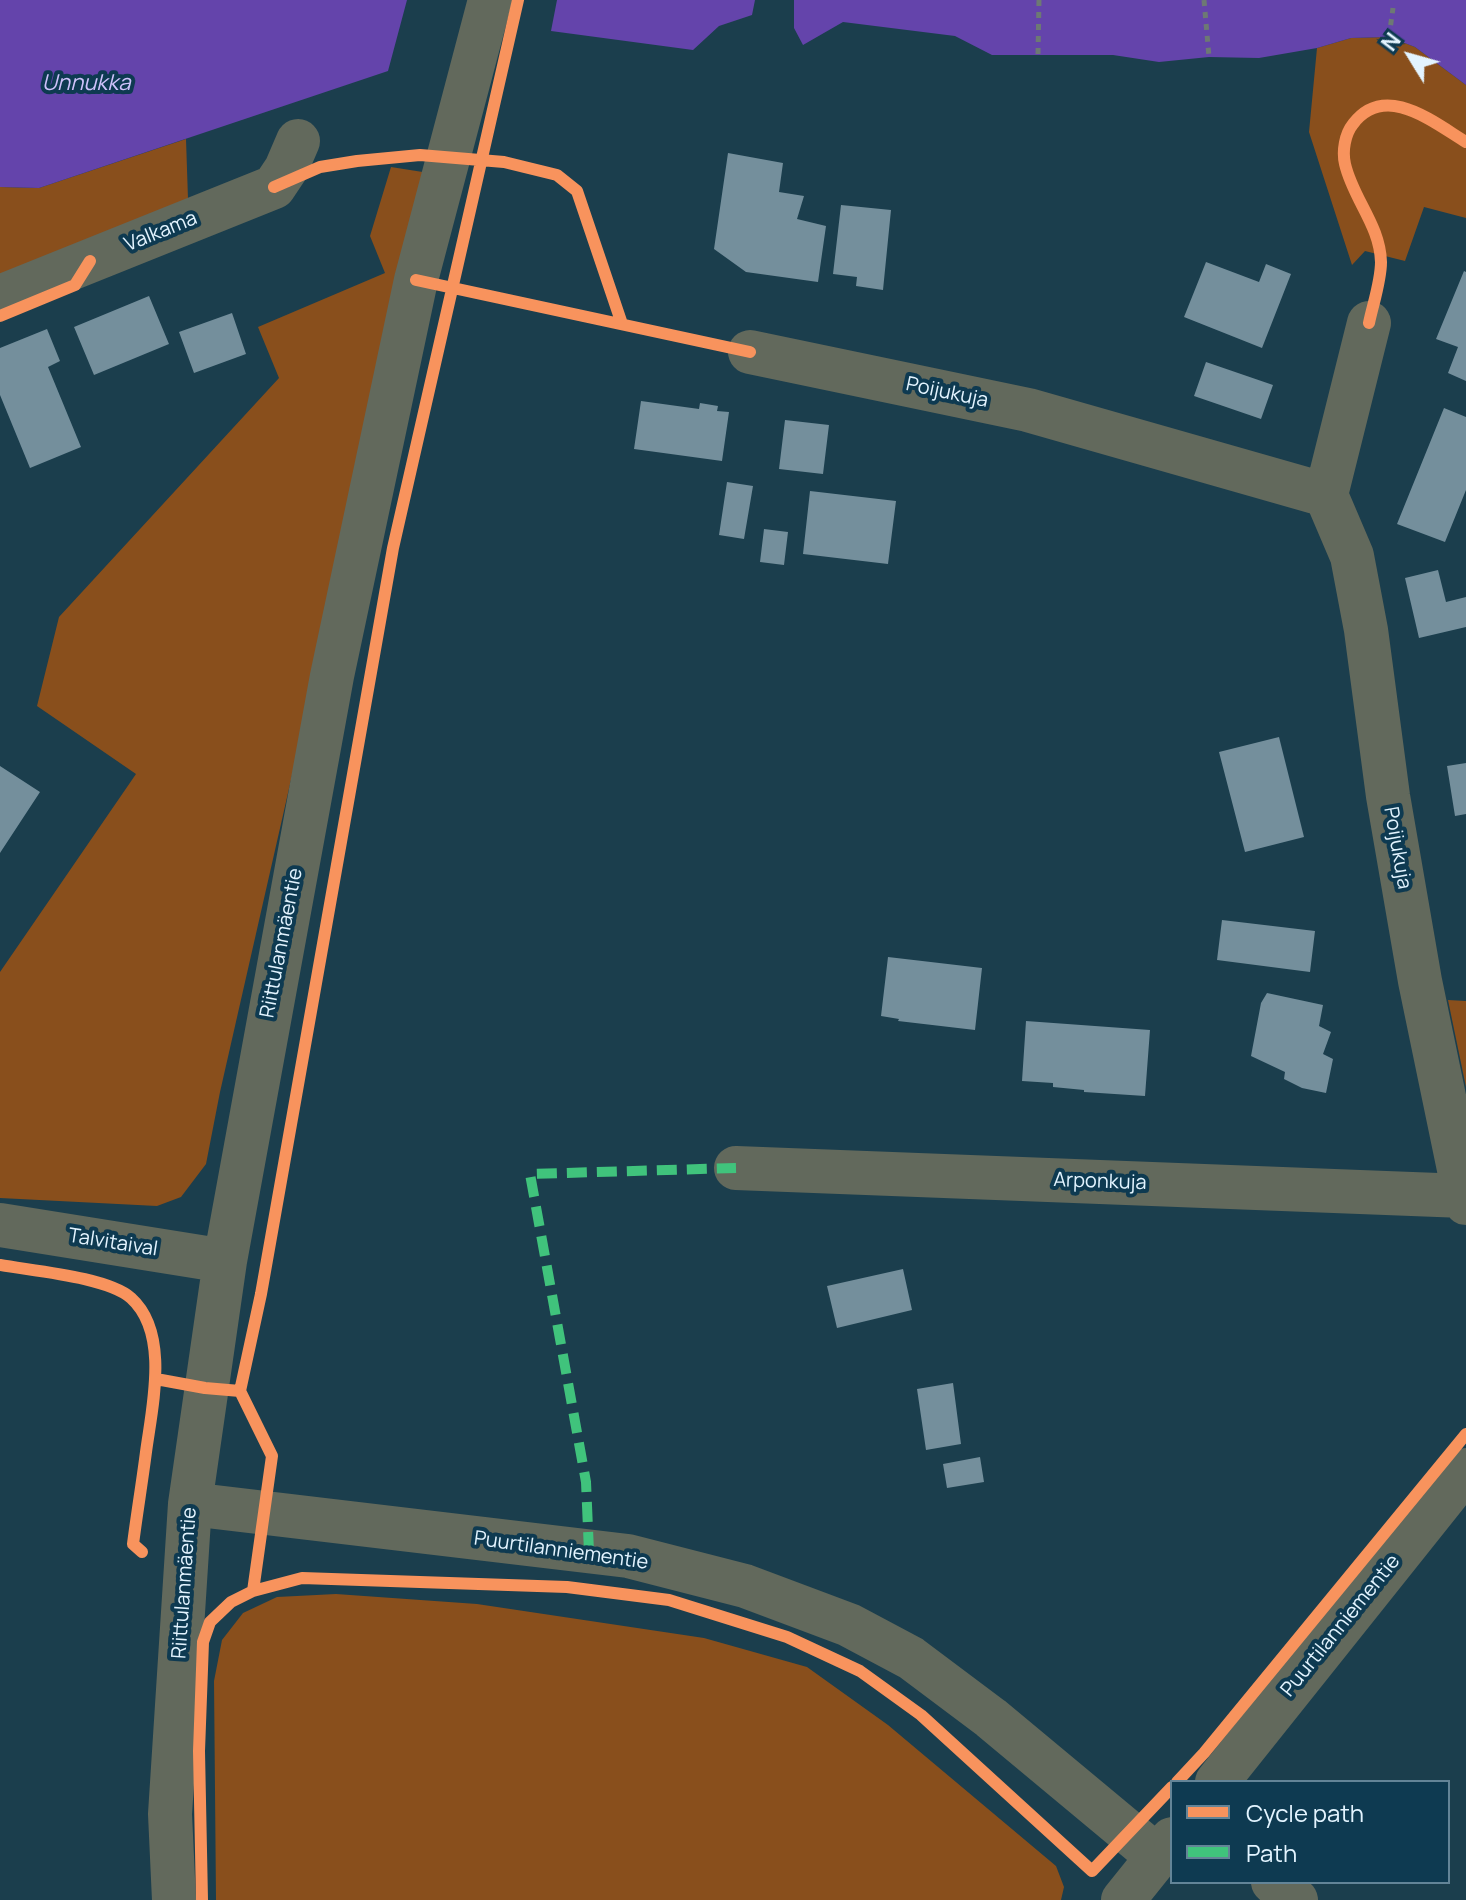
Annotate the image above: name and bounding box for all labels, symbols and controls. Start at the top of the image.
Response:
north arrow [1370,16,1450,96]
text: N [1374,26,1408,57]
water label: Unnukka [42,71,130,97]
street label: Valkama [121,207,201,257]
street label: Poijukuja [904,373,990,413]
street label: Poijukuja [1378,805,1416,891]
street label: Riittulanmäentie [256,866,308,1020]
street label: Arponkuja [1053,1168,1147,1196]
street label: Talvitaival [67,1224,159,1262]
street label: Riittulanmäentie [168,1506,202,1660]
street label: Puurtilanniementie [472,1527,650,1575]
street label: Puurtilanniementie [1276,1550,1406,1702]
legend [1170,1780,1450,1884]
text: Cycle path [1246,1796,1364,1829]
text: Path [1246,1836,1297,1869]

